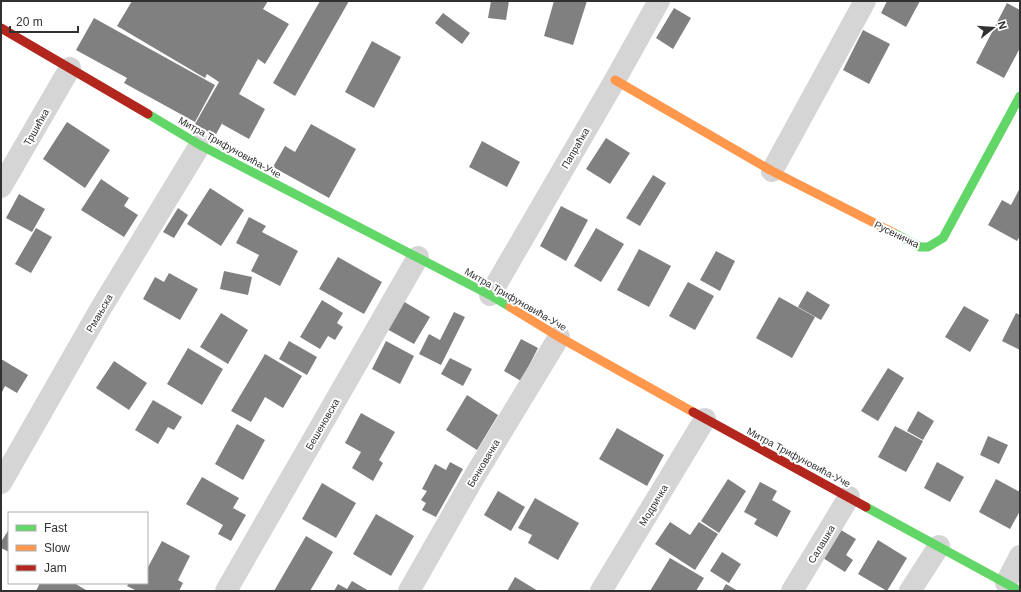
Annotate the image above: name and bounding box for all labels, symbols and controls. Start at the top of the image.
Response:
scale bar [10,8,78,34]
north arrow [973,8,1013,48]
text: 20 m [16,15,43,29]
text: N [996,20,1009,31]
street label: Тршићка [22,107,52,148]
street label: Митра Трифуновића-Уче [176,115,283,181]
street label: Папраћка [559,126,592,170]
street label: Русеничка [873,219,921,250]
street label: Митра Трифуновића-Уче [463,266,569,333]
street label: Рмањска [84,292,115,334]
street label: Бешеновска [303,396,342,452]
street label: Митра Трифуновића-Уче [745,425,853,490]
street label: Бенковачка [465,437,502,489]
street label: Модричка [637,482,670,528]
legend [8,512,148,584]
text: Fast [44,521,68,535]
street label: Салашка [806,523,837,565]
text: Slow [44,541,70,555]
text: Jam [44,561,67,575]

